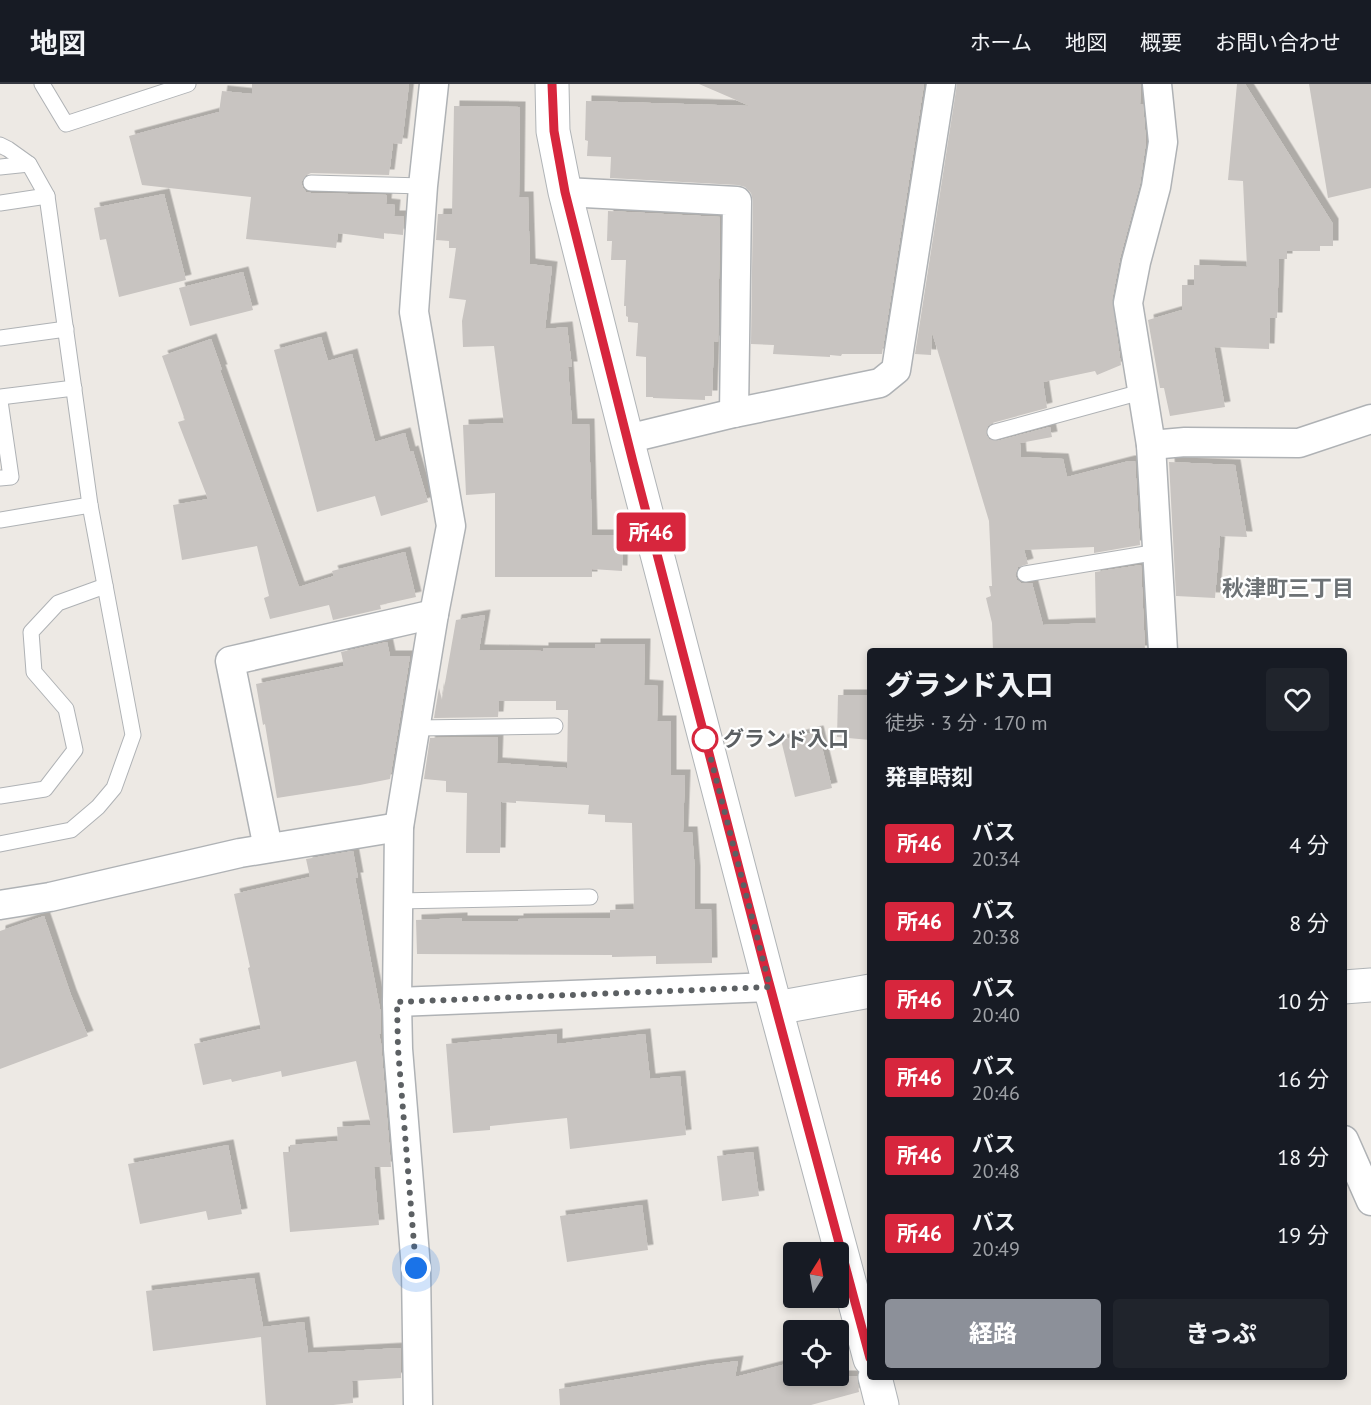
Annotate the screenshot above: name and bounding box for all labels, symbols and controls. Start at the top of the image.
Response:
text: 地図 [30,24,86,61]
text: ホーム [970,29,1032,56]
text: 地図 [1065,29,1107,56]
text: 概要 [1140,29,1182,56]
text: お問い合わせ [1215,29,1341,56]
line badge: 所46 [616,512,686,552]
text: 所46 [629,519,673,546]
district label: 秋津町三丁目 [1222,574,1354,602]
text: グランド入口 [885,666,1053,703]
button: heart [1266,668,1329,731]
text: 徒歩 · 3 分 · 170 m [885,710,1048,736]
place label: グランド入口 [723,725,849,752]
marker: グランド入口 [692,726,718,752]
text: 発車時刻 [885,763,973,791]
text: バス [972,818,1016,846]
text: 所46 [897,830,942,857]
text: 4 分 [1289,831,1329,859]
text: 20:34 [972,846,1020,872]
text: バス [972,896,1016,924]
text: 所46 [897,908,942,935]
text: 8 分 [1289,909,1329,937]
text: 20:38 [972,924,1020,950]
text: バス [972,974,1016,1002]
text: 所46 [897,986,942,1013]
text: 10 分 [1277,987,1329,1015]
text: 20:40 [972,1002,1020,1028]
text: バス [972,1052,1016,1080]
text: 所46 [897,1064,942,1091]
text: 16 分 [1277,1065,1329,1093]
text: 20:46 [972,1080,1020,1106]
text: バス [972,1130,1016,1158]
text: 所46 [897,1142,942,1169]
text: 18 分 [1277,1143,1329,1171]
text: 20:48 [972,1158,1020,1184]
text: バス [972,1208,1016,1236]
text: 所46 [897,1220,942,1247]
text: 19 分 [1277,1221,1329,1249]
text: 20:49 [972,1236,1020,1262]
north arrow [783,1242,849,1308]
map controls [783,1242,849,1386]
your location [401,1253,431,1283]
button: 経路 [885,1299,1101,1368]
button: きっぷ [1113,1299,1329,1368]
button: locate [783,1320,849,1386]

